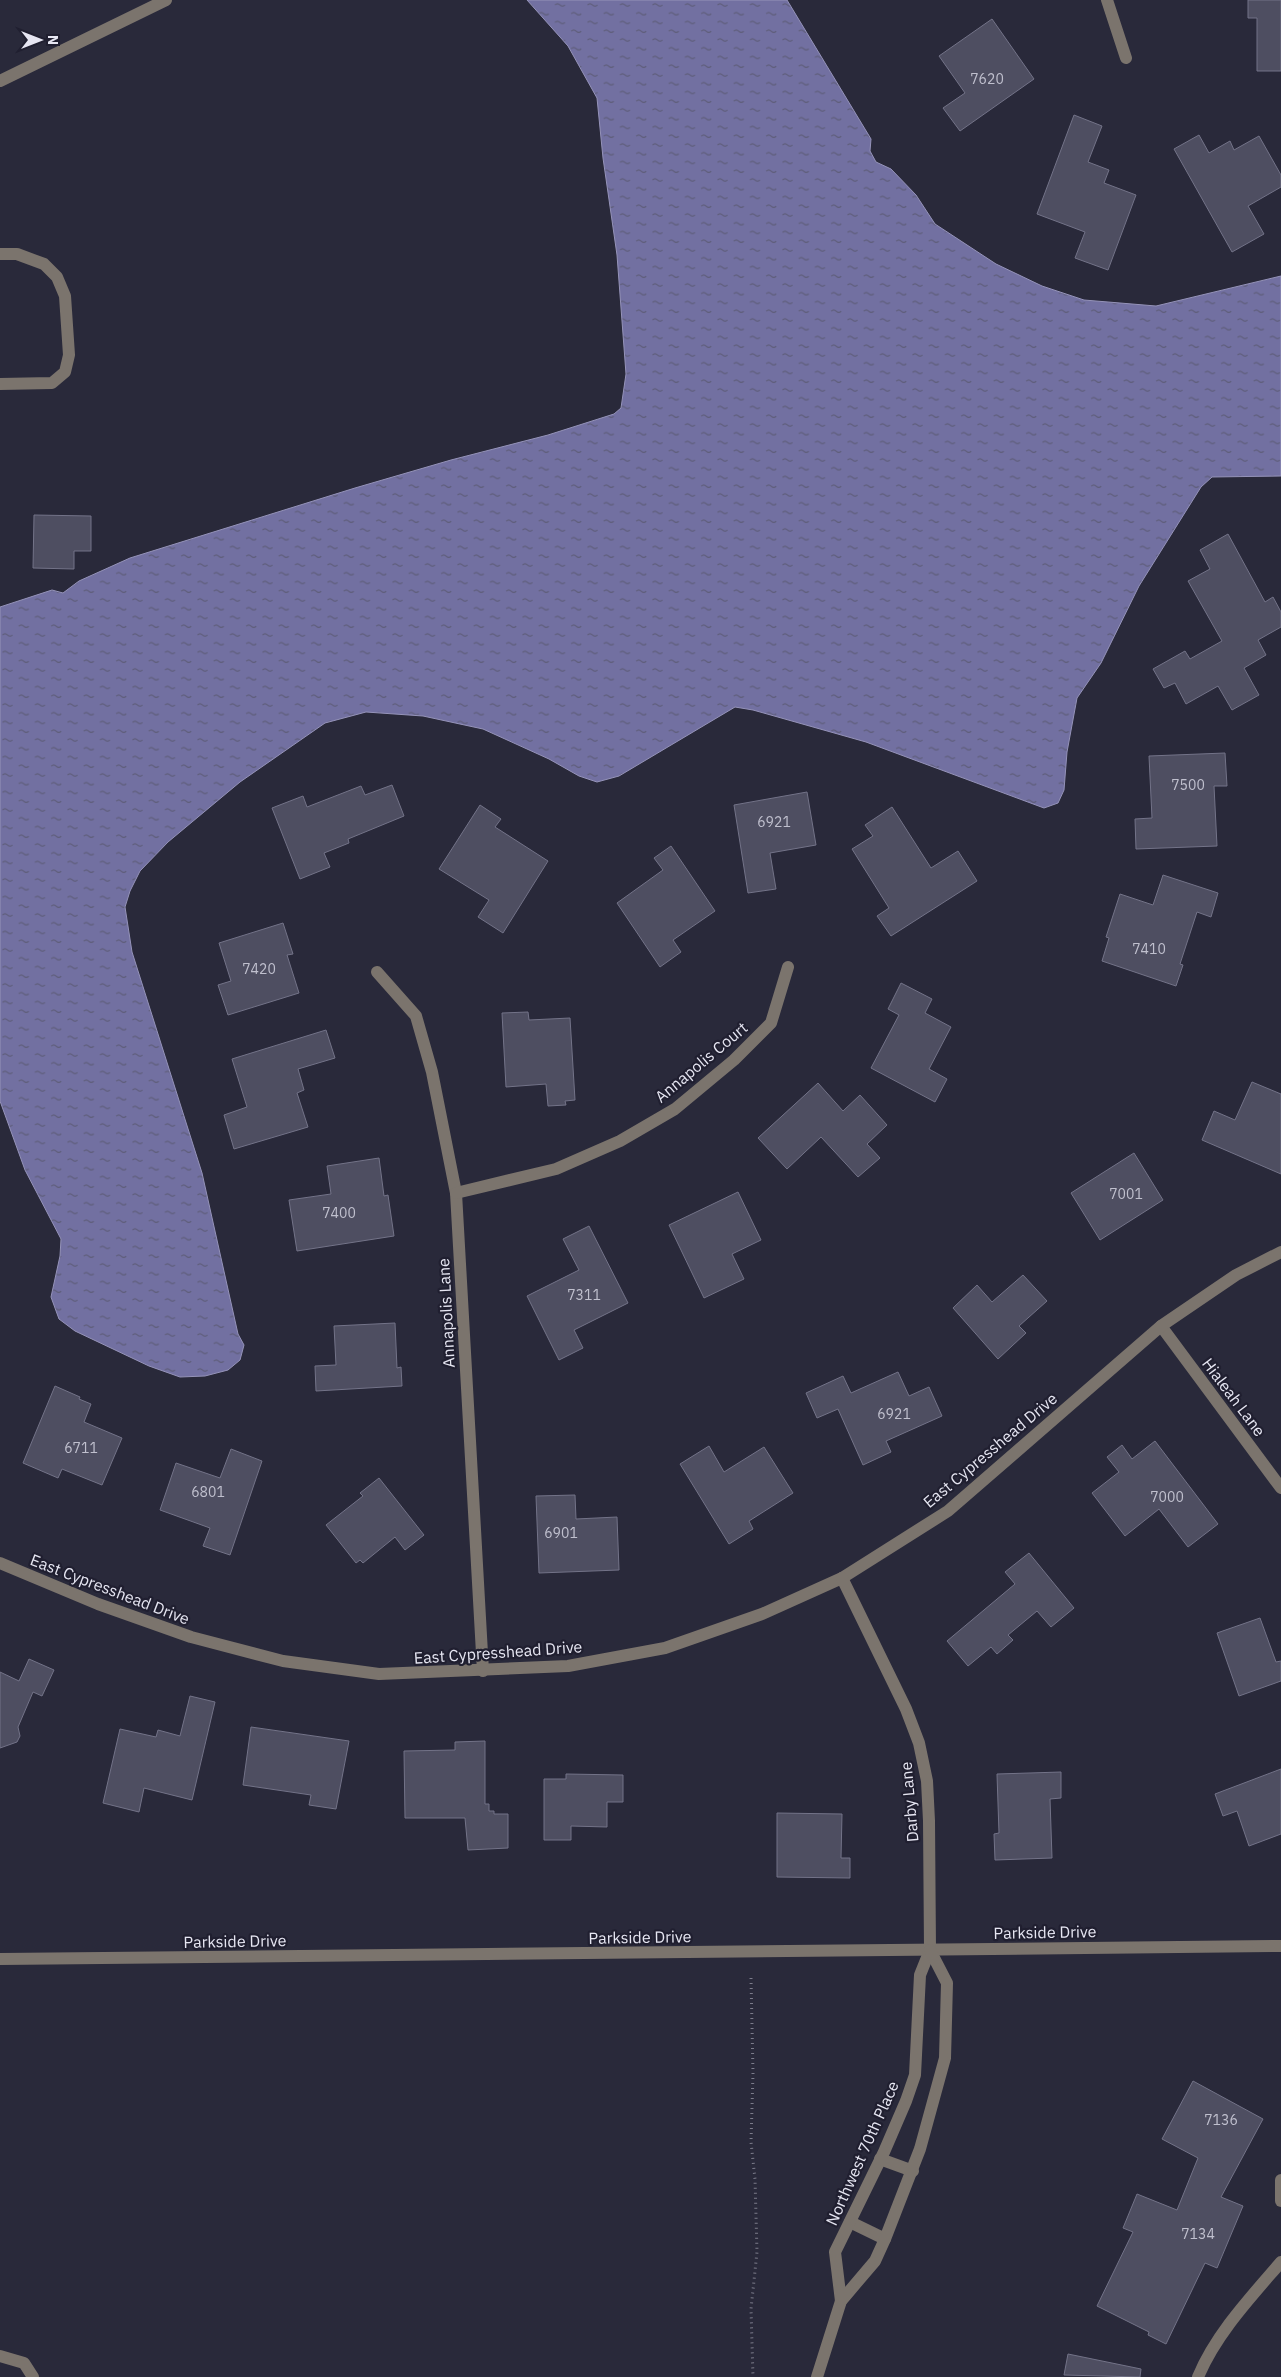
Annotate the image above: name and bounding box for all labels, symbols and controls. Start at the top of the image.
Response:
north arrow [15,15,65,65]
text: N [44,35,62,45]
house number: 7620 [970,70,1004,88]
house number: 7500 [1171,776,1205,794]
house number: 6921 [757,813,791,831]
house number: 7410 [1132,940,1166,958]
house number: 7420 [242,960,276,978]
street label: Annapolis Court [651,1017,751,1107]
house number: 7001 [1109,1185,1143,1203]
house number: 7400 [322,1204,356,1222]
street label: Annapolis Lane [433,1258,459,1368]
house number: 7311 [567,1286,601,1304]
street label: Hialeah Lane [1198,1354,1270,1440]
street label: East Cypresshead Drive [919,1388,1061,1512]
house number: 6921 [877,1405,911,1423]
house number: 6711 [64,1439,98,1457]
house number: 6801 [191,1483,225,1501]
house number: 7000 [1150,1488,1184,1506]
house number: 6901 [544,1524,578,1542]
street label: East Cypresshead Drive [28,1549,193,1629]
street label: East Cypresshead Drive [413,1636,583,1668]
street label: Darby Lane [896,1761,922,1843]
street label: Parkside Drive [993,1921,1097,1943]
street label: Parkside Drive [588,1926,692,1948]
street label: Parkside Drive [183,1930,287,1952]
street label: Northwest 70th Place [821,2078,903,2228]
house number: 7136 [1204,2111,1238,2129]
house number: 7134 [1181,2225,1215,2243]

